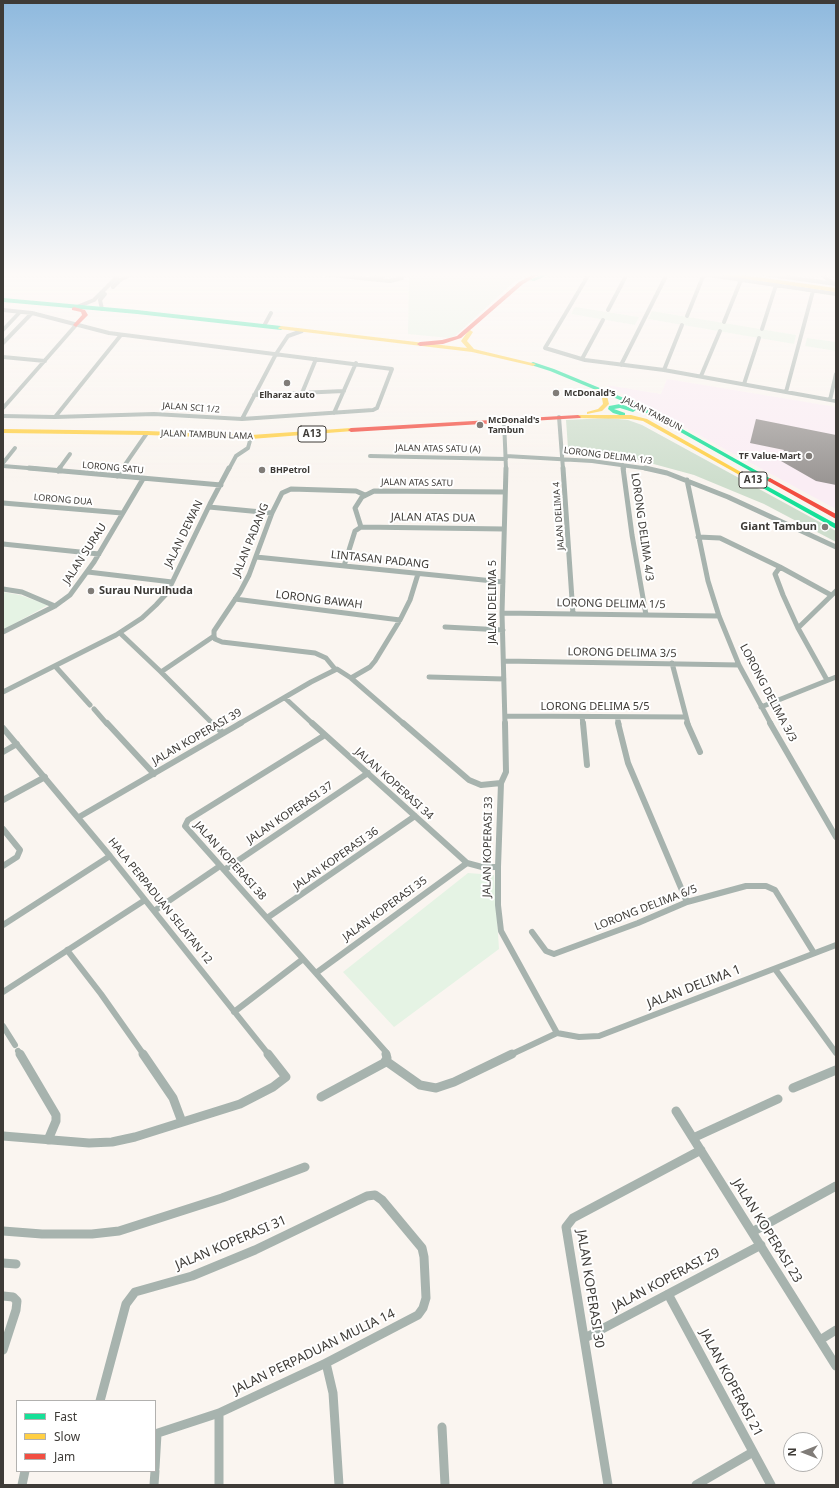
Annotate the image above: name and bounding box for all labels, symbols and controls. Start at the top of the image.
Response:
marker: Elharaz auto [282,378,292,388]
marker: McDonald's [551,388,561,398]
place label: McDonald's [564,388,616,398]
place label: Elharaz auto [259,390,315,400]
street label: JALAN TAMBUN [620,394,684,434]
street label: JALAN SCI 1/2 [162,401,220,415]
place label: McDonald's Tambun [488,415,540,436]
marker: McDonald's Tambun [475,420,485,430]
road number: A13 [298,426,326,442]
street label: JALAN TAMBUN LAMA [161,428,253,442]
street label: JALAN ATAS SATU (A) [395,443,481,455]
street label: LORONG DELIMA 1/3 [563,445,653,467]
place label: TF Value-Mart [739,451,801,461]
marker: TF Value-Mart [804,451,814,461]
street label: LORONG SATU [82,460,144,476]
marker: BHPetrol [257,465,267,475]
place label: BHPetrol [270,465,310,475]
street label: LORONG DELIMA 4/3 [628,472,656,582]
road number: A13 [739,472,767,488]
street label: JALAN ATAS SATU [381,477,453,489]
street label: JALAN DELIMA 4 [551,481,567,551]
street label: LORONG DUA [33,492,93,508]
street label: JALAN DEWAN [162,498,206,570]
street label: JALAN PADANG [230,501,272,579]
street label: JALAN ATAS DUA [391,511,475,525]
place label: Giant Tambun [740,520,817,534]
street label: JALAN SURAU [60,521,110,587]
marker: Giant Tambun [820,522,830,532]
street label: LINTASAN PADANG [330,548,430,572]
street label: JALAN DELIMA 5 [486,560,500,644]
place label: Surau Nurulhuda [99,584,193,598]
marker: Surau Nurulhuda [86,586,96,596]
street label: LORONG BAWAH [275,588,363,612]
street label: LORONG DELIMA 1/5 [556,596,666,612]
street label: LORONG DELIMA 3/3 [737,642,799,744]
street label: LORONG DELIMA 3/5 [567,645,677,661]
street label: LORONG DELIMA 5/5 [541,700,649,714]
street label: JALAN KOPERASI 39 [150,706,244,768]
street label: JALAN KOPERASI 34 [352,745,436,823]
street label: JALAN KOPERASI 37 [244,779,336,847]
street label: JALAN KOPERASI 33 [481,796,495,898]
street label: JALAN KOPERASI 38 [191,819,269,903]
street label: JALAN KOPERASI 36 [291,825,381,893]
street label: HALA PERPADUAN SELATAN 12 [105,835,215,967]
street label: JALAN KOPERASI 35 [340,874,430,944]
street label: LORONG DELIMA 6/5 [593,882,699,934]
street label: JALAN DELIMA 1 [645,962,743,1012]
street label: JALAN KOPERASI 23 [729,1176,805,1286]
street label: JALAN KOPERASI 31 [173,1212,289,1274]
street label: JALAN KOPERASI 30 [573,1229,607,1349]
street label: JALAN KOPERASI 29 [610,1245,722,1315]
street label: JALAN PERPADUAN MULIA 14 [230,1306,398,1398]
street label: JALAN KOPERASI 21 [696,1327,766,1439]
legend [16,1400,156,1472]
text: Fast [54,1408,77,1425]
text: Slow [54,1428,80,1445]
north arrow [783,1432,823,1472]
text: Jam [54,1448,75,1465]
text: N [784,1448,799,1456]

